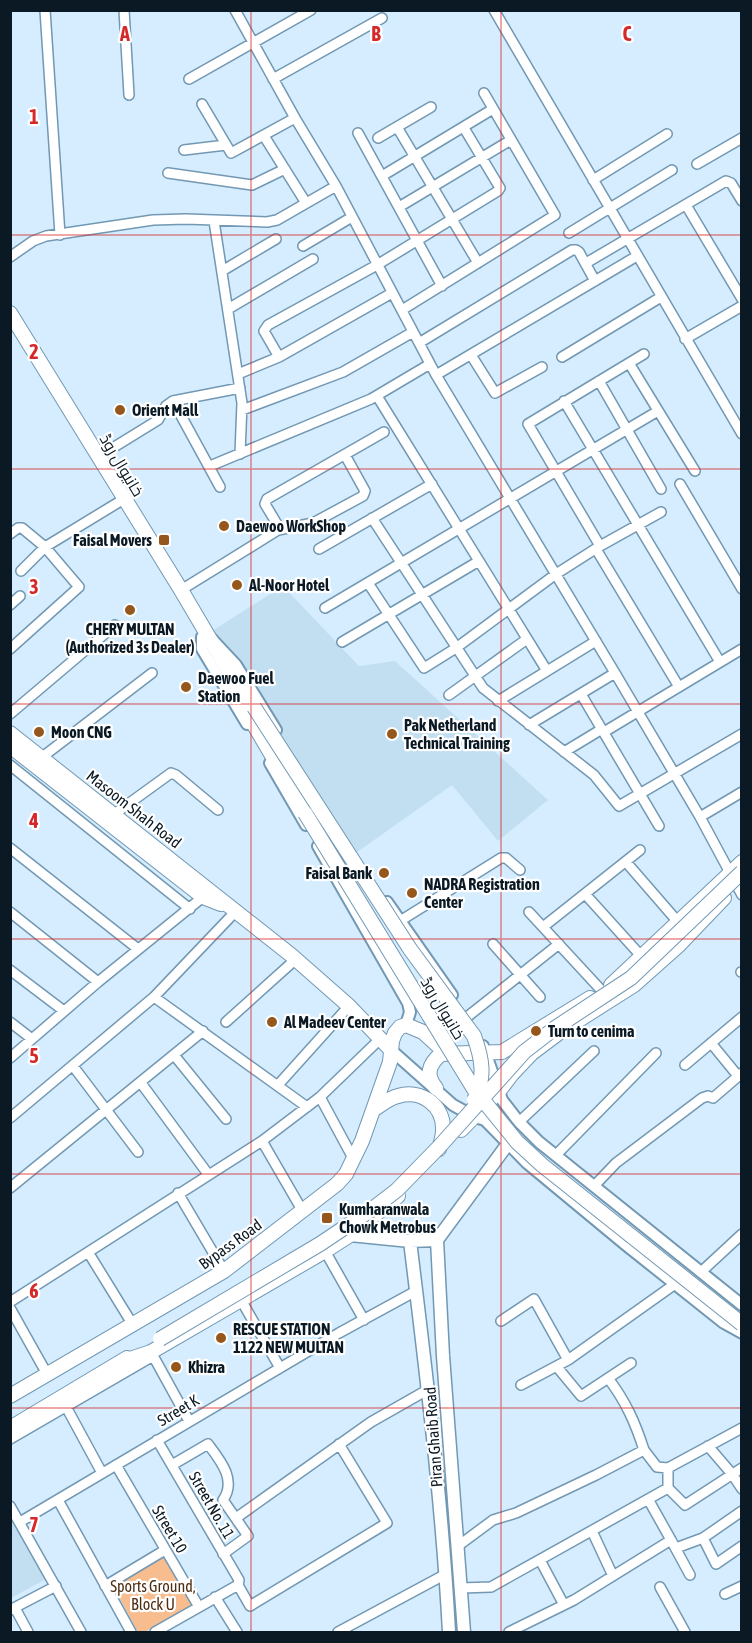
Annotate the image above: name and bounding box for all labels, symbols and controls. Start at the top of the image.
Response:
text: A [119,22,130,45]
text: B [371,22,381,45]
text: C [623,22,632,45]
text: 1 [29,105,39,128]
text: 2 [29,340,39,363]
place label: Orient Mall [132,401,199,419]
marker: Orient Mall [113,403,127,417]
street label: خانیوال روڈ [95,431,148,501]
place label: Daewoo WorkShop [236,517,347,535]
marker: Daewoo WorkShop [217,519,231,533]
place label: Faisal Movers [73,531,152,549]
marker: Faisal Movers [157,533,171,547]
text: 3 [29,575,39,598]
place label: Al-Noor Hotel [248,576,330,594]
marker: Al-Noor Hotel [230,578,244,592]
marker: CHERY MULTAN (Authorized 3s Dealer) [123,603,137,617]
place label: CHERY MULTAN (Authorized 3s Dealer) [65,620,195,656]
place label: Daewoo Fuel Station [198,669,274,705]
marker: Daewoo Fuel Station [179,680,193,694]
place label: Pak Netherland Technical Training [404,716,510,752]
place label: Moon CNG [51,723,112,741]
marker: Moon CNG [32,725,46,739]
marker: Pak Netherland Technical Training [385,727,399,741]
street label: Masoom Shah Road [83,767,185,851]
text: 4 [28,809,39,832]
place label: Faisal Bank [305,864,373,882]
marker: Faisal Bank [377,866,391,880]
place label: NADRA Registration Center [424,875,540,911]
marker: NADRA Registration Center [405,886,419,900]
street label: خانیوال روڈ [416,974,469,1044]
place label: Al Madeev Center [283,1013,386,1031]
marker: Al Madeev Center [265,1015,279,1029]
place label: Turn to cenima [548,1022,634,1040]
marker: Turn to cenima [529,1024,543,1038]
text: 5 [29,1044,39,1067]
place label: Kumharanwala Chowk Metrobus [339,1200,436,1236]
marker: Kumharanwala Chowk Metrobus [320,1211,334,1225]
street label: Bypass Road [195,1215,266,1274]
text: 6 [29,1279,39,1302]
place label: RESCUE STATION 1122 NEW MULTAN [233,1320,344,1356]
marker: RESCUE STATION 1122 NEW MULTAN [214,1331,228,1345]
place label: Khizra [188,1358,225,1376]
marker: Khizra [169,1360,183,1374]
street label: Piran Ghaib Road [421,1386,445,1488]
street label: Street K [154,1391,202,1429]
street label: Street No. 11 [186,1468,238,1542]
street label: Street 10 [149,1502,191,1556]
text: 7 [29,1513,39,1536]
park label: Sports Ground, Block U [110,1577,196,1613]

